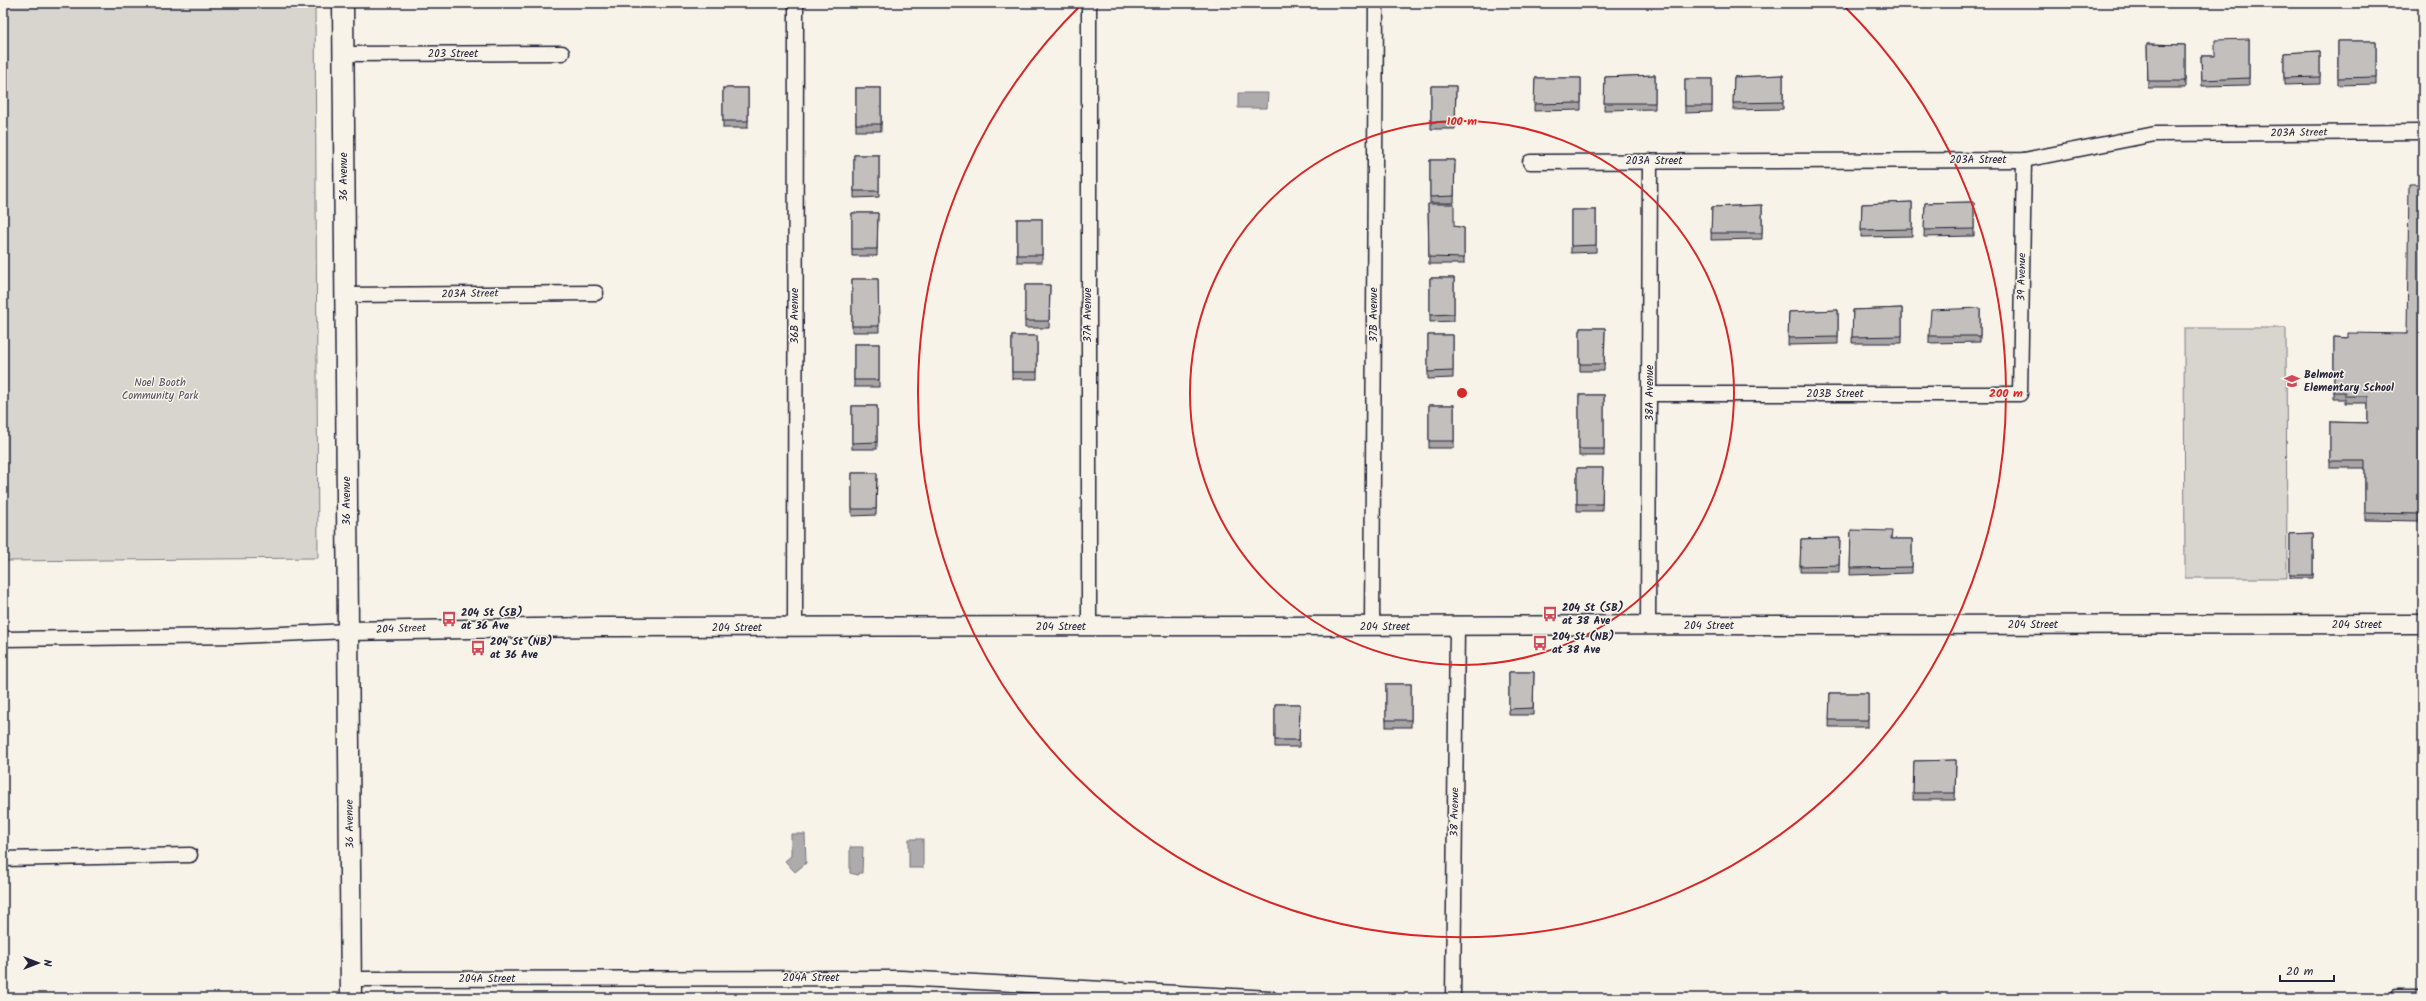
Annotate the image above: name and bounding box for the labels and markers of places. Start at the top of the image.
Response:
place label: Belmont Elementary School [2304,366,2394,397]
school or university icon: Belmont Elementary School [2283,372,2301,390]
centre of rings [1455,386,1469,400]
place label: 204 St (SB) at 38 Ave [1562,599,1624,630]
place label: 204 St (SB) at 36 Ave [461,604,523,635]
bus stop icon: 204 St (SB) at 38 Ave [1541,605,1559,623]
bus stop icon: 204 St (SB) at 36 Ave [440,610,458,628]
place label: 204 St (NB) at 38 Ave [1552,628,1614,659]
place label: 204 St (NB) at 36 Ave [490,633,552,664]
bus stop icon: 204 St (NB) at 38 Ave [1531,634,1549,652]
bus stop icon: 204 St (NB) at 36 Ave [469,639,487,657]

